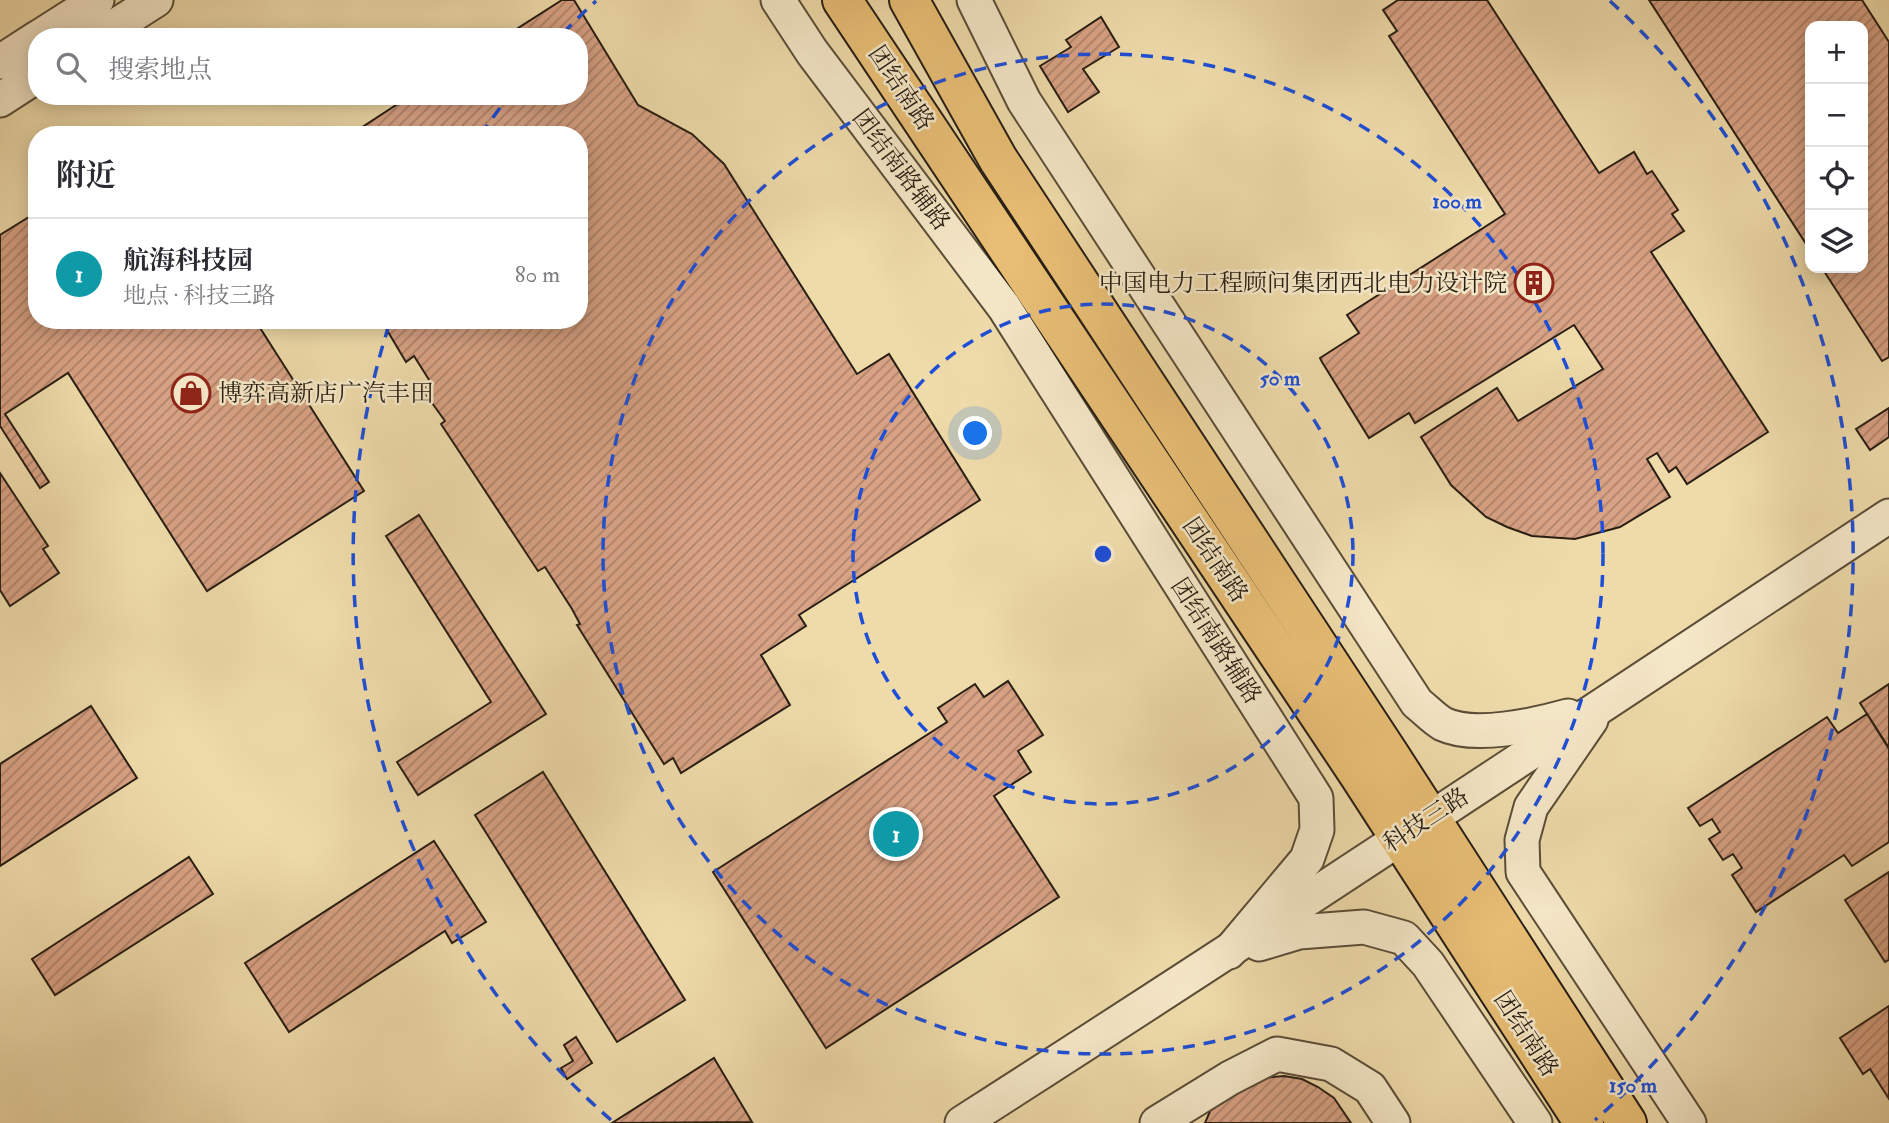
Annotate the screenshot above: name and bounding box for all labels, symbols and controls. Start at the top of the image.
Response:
map controls [1805,21,1868,273]
button: + [1805,21,1868,84]
search box [28,28,588,105]
street label: 团结南路 [861,40,941,136]
icon: search [52,48,90,86]
text: 搜索地点 [108,54,212,86]
button: − [1805,84,1868,147]
street label: 团结南路辅路 [845,103,957,237]
button: locate [1805,147,1868,210]
text: 附近 [56,157,116,194]
text: 100 m [1432,188,1483,215]
button: layers [1805,210,1868,273]
text: 航海科技园 [123,245,253,277]
text: 1 [75,260,83,289]
text: 80 m [515,260,560,289]
building icon: 中国电力工程顾问集团西北电力设计院 [1513,262,1555,304]
place label: 中国电力工程顾问集团西北电力设计院 [1099,268,1507,299]
text: 地点 · 科技三路 [123,281,275,310]
text: 50 m [1260,365,1301,392]
shop icon: 博弈高新店广汽丰田 [170,372,212,414]
place label: 博弈高新店广汽丰田 [218,378,434,409]
your location [958,416,992,450]
street label: 团结南路 [1175,512,1255,608]
centre of rings [1091,542,1115,566]
street label: 团结南路辅路 [1164,572,1268,710]
street label: 科技三路 [1377,781,1475,859]
pin: 1 [873,808,919,860]
street label: 团结南路 [1487,985,1565,1083]
text: 150 m [1609,1072,1658,1099]

